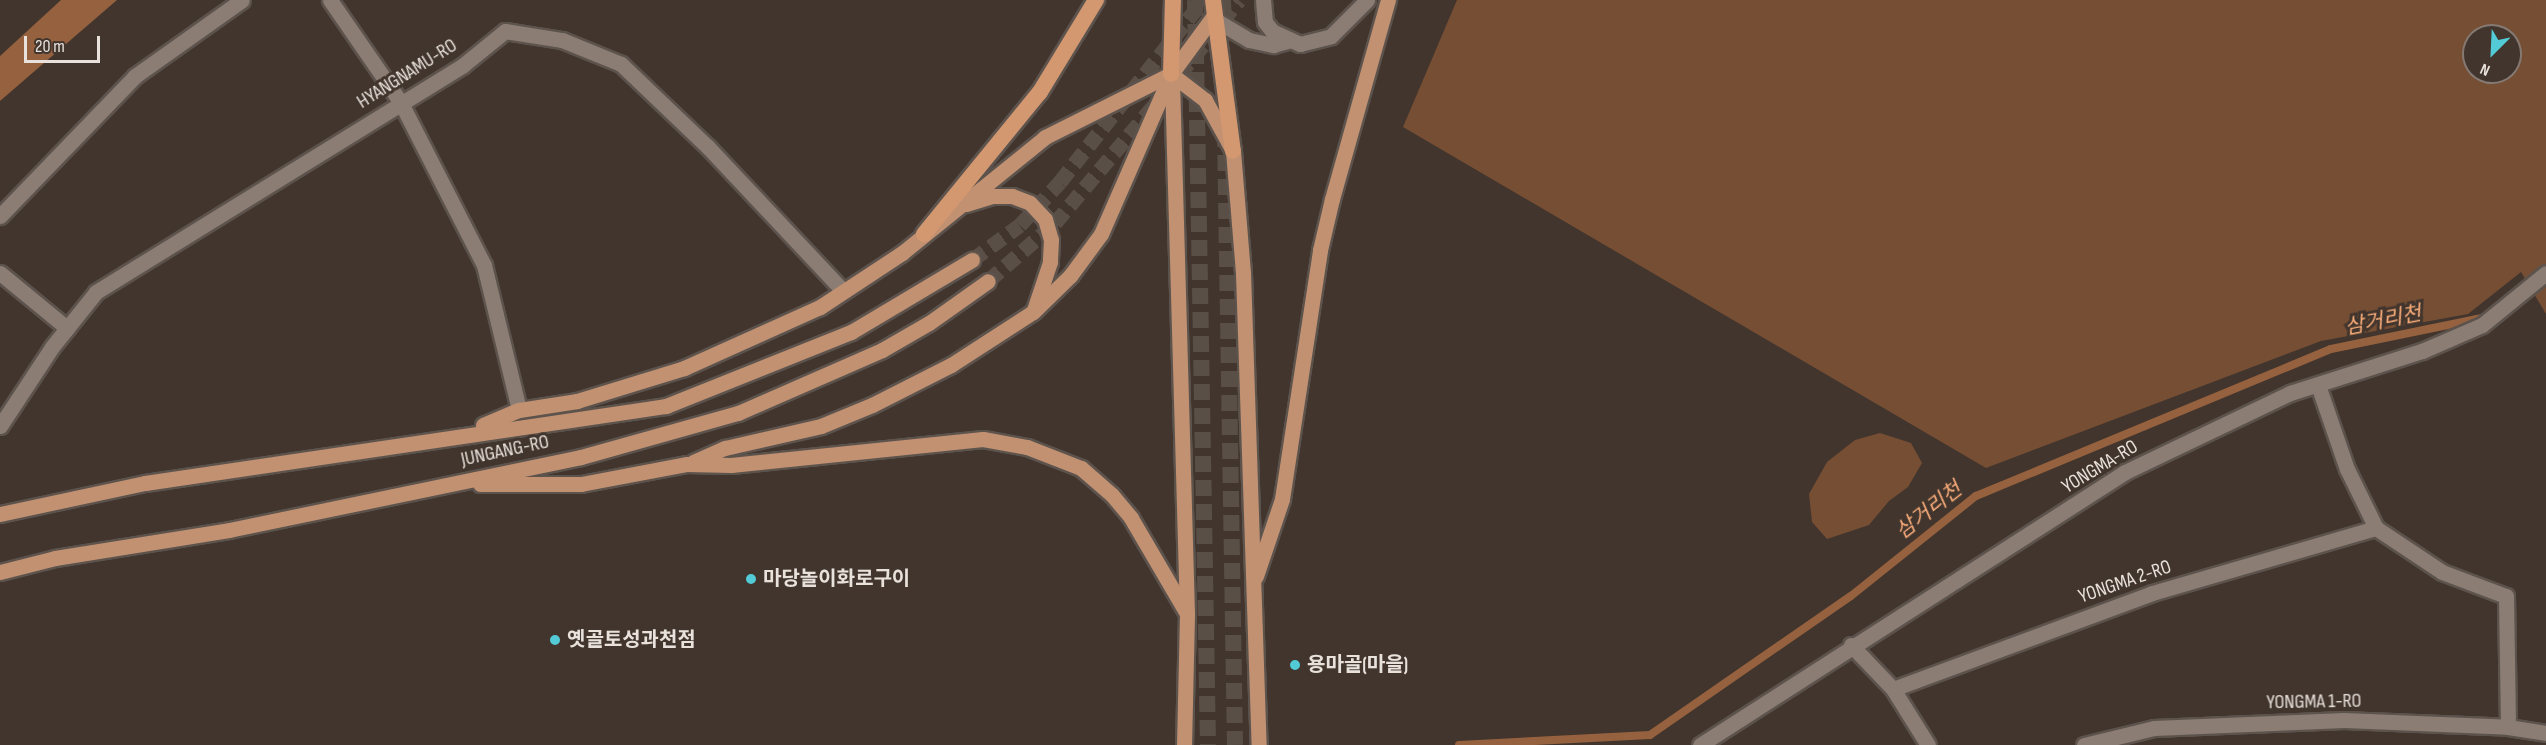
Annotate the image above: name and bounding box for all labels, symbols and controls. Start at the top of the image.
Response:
scale bar [27,24,104,62]
north arrow [2462,24,2522,84]
street label: HYANGNAMU-RO [353,34,461,114]
text: 20 m [35,36,65,57]
text: N [2478,59,2493,79]
water label: 삼거리천 [2343,301,2423,341]
street label: JUNGANG-RO [459,430,551,472]
street label: YONGMA-RO [2058,435,2142,499]
water label: 삼거리천 [1891,477,1967,545]
street label: YONGMA 2-RO [2076,555,2174,609]
place label: 마당놀이화로구이 [763,567,910,591]
marker: 마당놀이화로구이 [744,572,758,586]
place label: 옛골토성과천점 [567,628,696,652]
marker: 옛골토성과천점 [548,633,562,647]
place label: 용마골(마을) [1307,653,1408,677]
marker: 용마골(마을) [1288,658,1302,672]
street label: YONGMA 1-RO [2266,689,2362,715]

